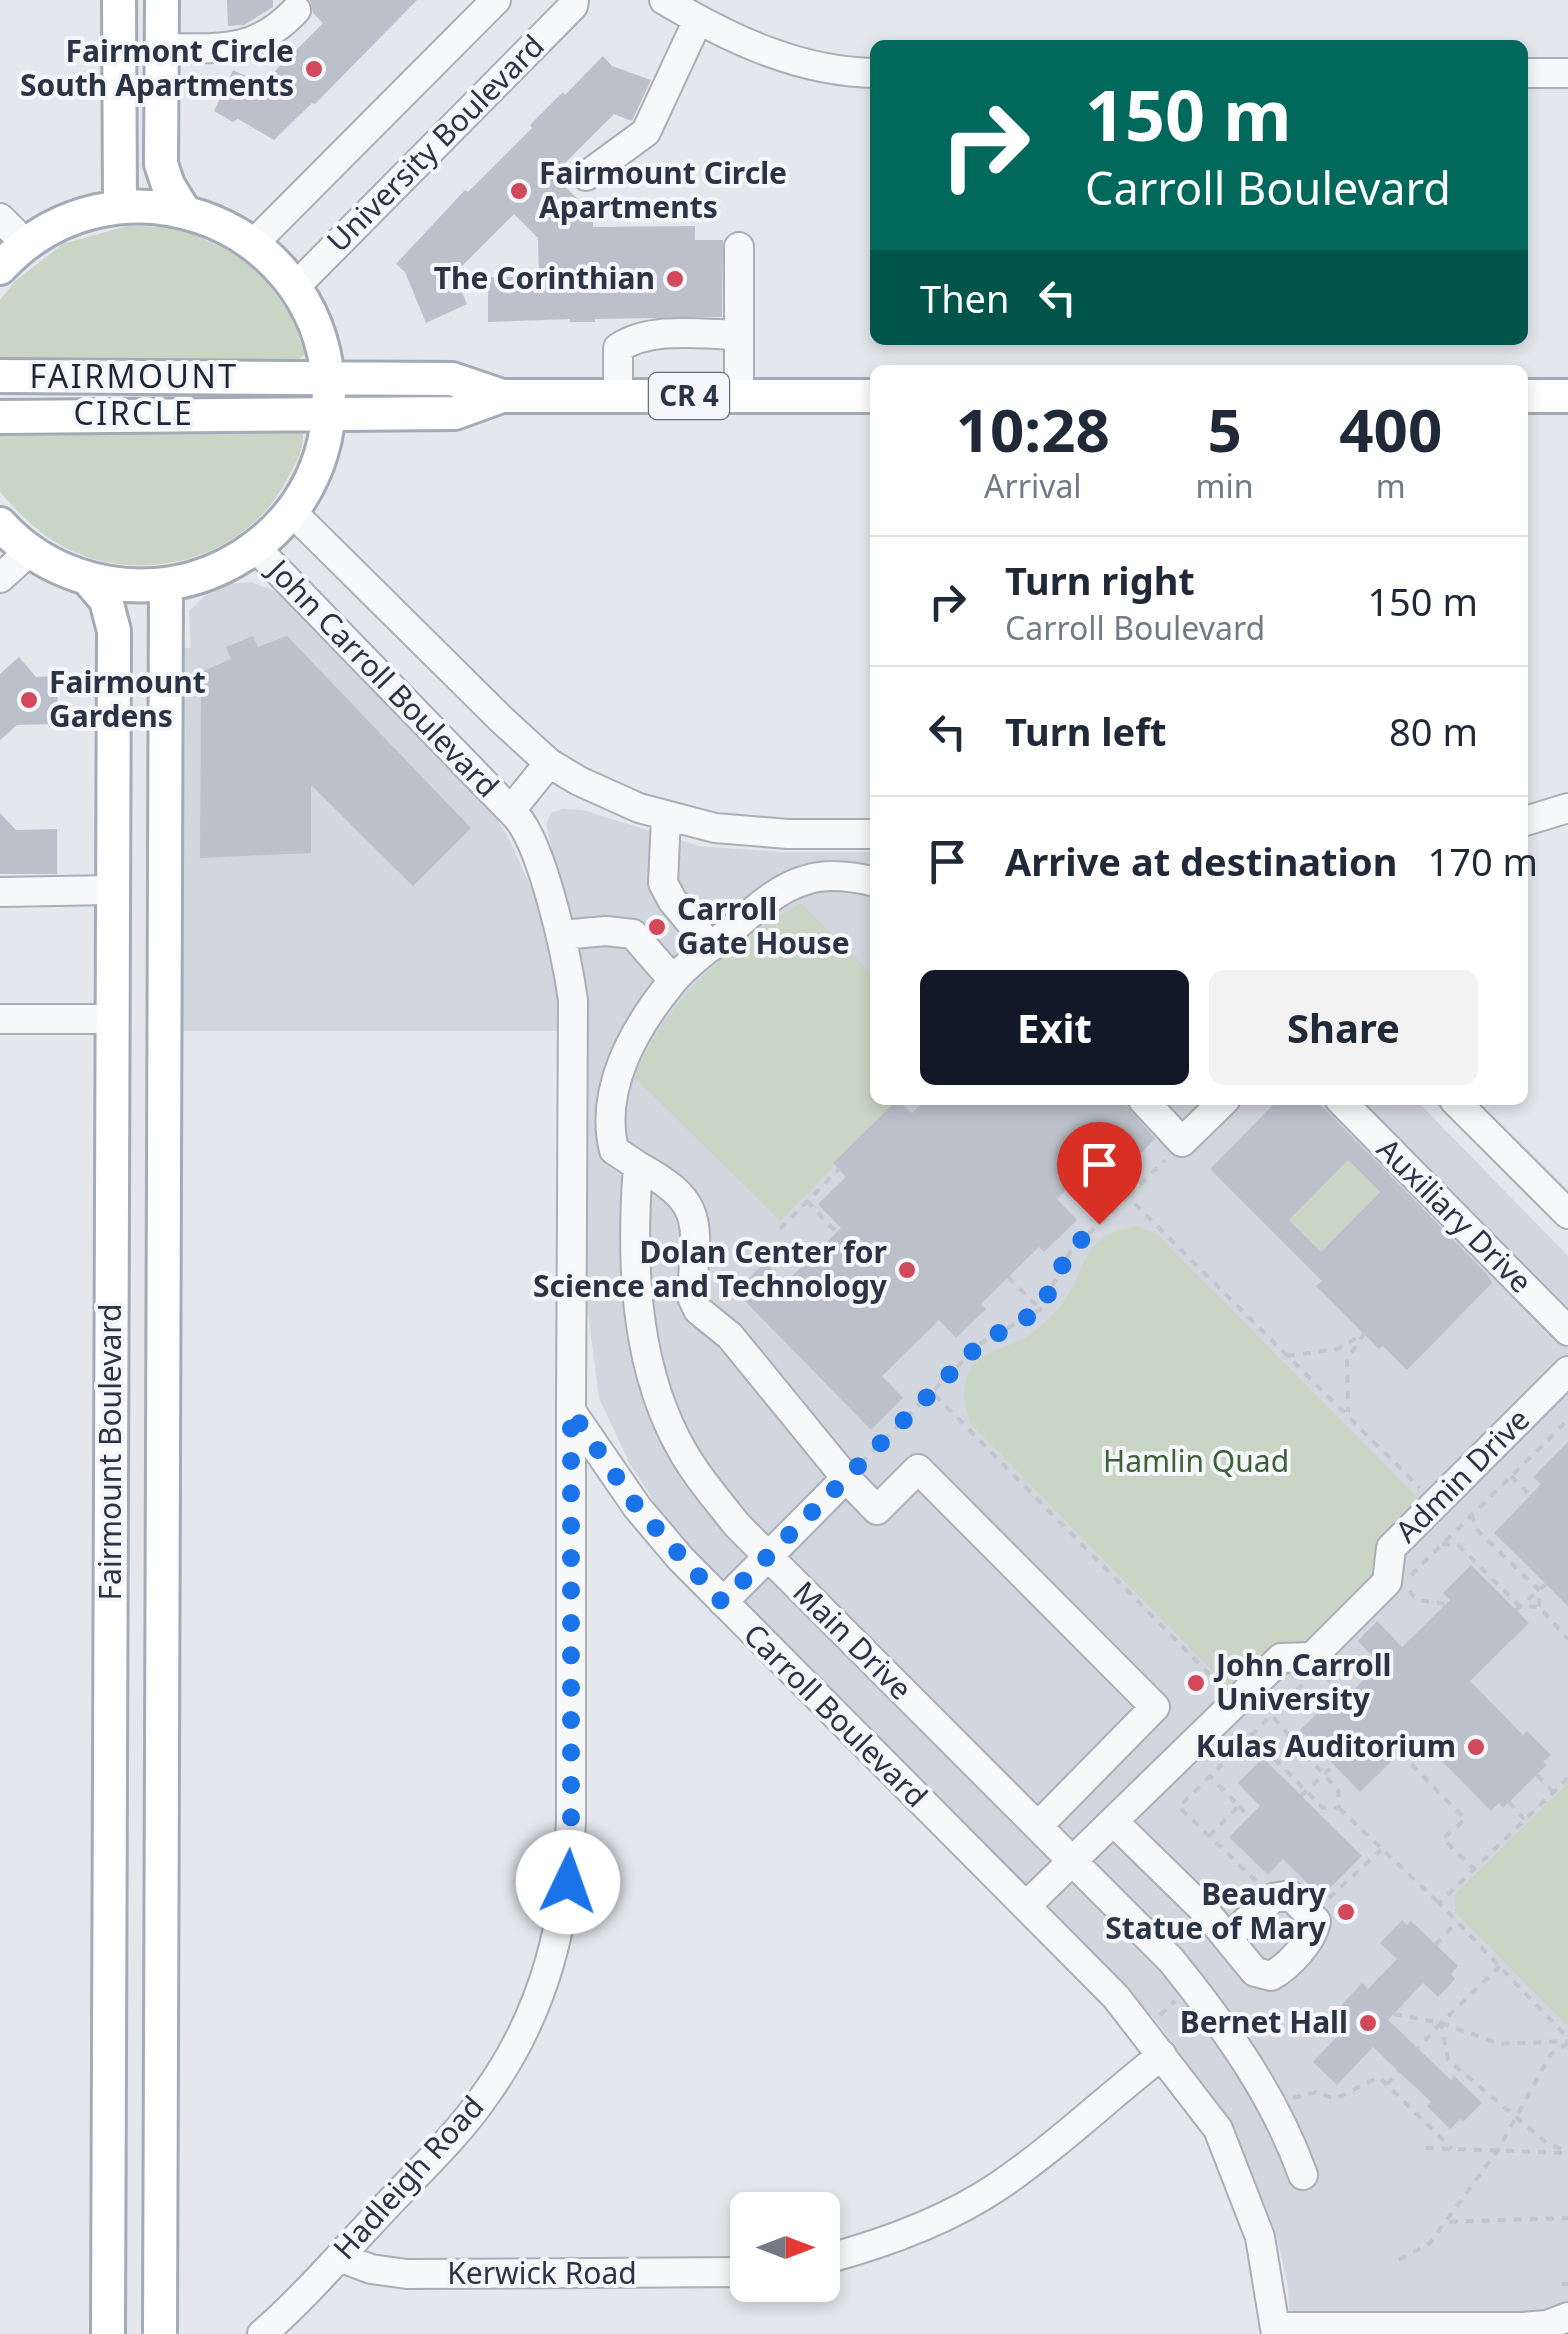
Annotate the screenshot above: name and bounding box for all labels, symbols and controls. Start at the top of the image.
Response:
street label: University Boulevard [317,25,552,260]
place label: Fairmont Circle South Apartments [20,30,294,105]
marker: Fairmont Circle South Apartments [303,58,325,80]
text: 150 m [1085,66,1292,162]
icon: right [920,80,1050,210]
place label: Fairmount Circle Apartments [539,152,787,227]
text: Carroll Boulevard [1085,157,1451,218]
marker: Fairmount Circle Apartments [508,180,530,202]
place label: The Corinthian [434,257,655,298]
marker: The Corinthian [664,268,686,290]
icon: left [1030,270,1085,325]
text: Then [920,272,1010,324]
district label: FAIRMOUNT CIRCLE [29,354,239,434]
road number: CR 4 [649,373,729,419]
text: 10:28 [956,388,1110,470]
text: 5 [1207,388,1242,470]
text: 400 [1339,388,1442,470]
text: Arrival [984,464,1082,507]
text: min [1196,464,1254,507]
text: m [1376,464,1406,507]
street label: John Carroll Boulevard [258,548,508,806]
text: Turn right [1005,554,1195,606]
icon: right [920,574,975,629]
text: 150 m [1367,575,1478,627]
text: Carroll Boulevard [1005,606,1265,649]
place label: Fairmount Gardens [49,661,206,736]
marker: Fairmount Gardens [18,689,40,711]
icon: left [920,704,975,759]
text: Turn left [1005,705,1167,757]
text: 80 m [1389,705,1478,757]
icon: arrive [920,834,975,889]
text: Arrive at destination [1005,835,1397,887]
text: 170 m [1427,835,1538,887]
place label: Carroll Gate House [677,888,850,963]
marker: Carroll Gate House [646,916,668,938]
button: Exit [920,970,1189,1085]
button: Share [1209,970,1478,1085]
pin [1057,1122,1142,1225]
street label: Auxiliary Drive [1369,1129,1541,1301]
icon: arrive [1072,1137,1127,1192]
place label: Dolan Center for Science and Technology [533,1231,888,1306]
marker: Dolan Center for Science and Technology [896,1259,918,1281]
street label: Fairmount Boulevard [89,1304,130,1601]
street label: Admin Drive [1386,1399,1538,1551]
park label: Hamlin Quad [1103,1440,1289,1481]
street label: Main Drive [785,1572,921,1708]
street label: Carroll Boulevard [735,1614,937,1816]
place label: John Carroll University [1213,1644,1392,1719]
marker: John Carroll University [1185,1672,1207,1694]
place label: Kulas Auditorium [1196,1725,1456,1766]
marker: Kulas Auditorium [1465,1736,1487,1758]
position arrow [516,1830,620,1934]
place label: Beaudry Statue of Mary [1105,1873,1327,1948]
marker: Beaudry Statue of Mary [1335,1901,1357,1923]
place label: Bernet Hall [1180,2001,1348,2042]
marker: Bernet Hall [1357,2012,1379,2034]
street label: Hadleigh Road [323,2086,492,2268]
north arrow [730,2192,840,2302]
map controls [730,2192,840,2302]
street label: Kerwick Road [447,2252,637,2293]

